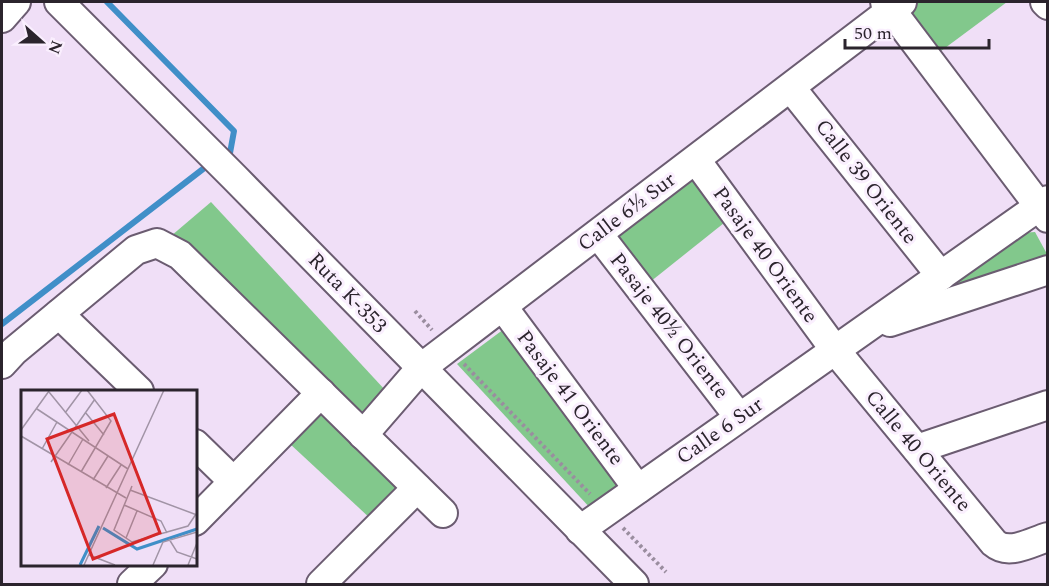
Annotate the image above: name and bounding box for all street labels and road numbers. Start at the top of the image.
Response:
street label: Calle 39 Oriente [807,113,925,251]
street label: Calle 6½ Sur [571,164,683,260]
street label: Pasaje 40 Oriente [704,180,826,330]
street label: Ruta K-353 [300,245,394,341]
street label: Pasaje 40½ Oriente [601,246,737,406]
street label: Pasaje 41 Oriente [508,323,632,473]
street label: Calle 40 Oriente [857,383,979,519]
street label: Calle 6 Sur [670,389,770,473]

